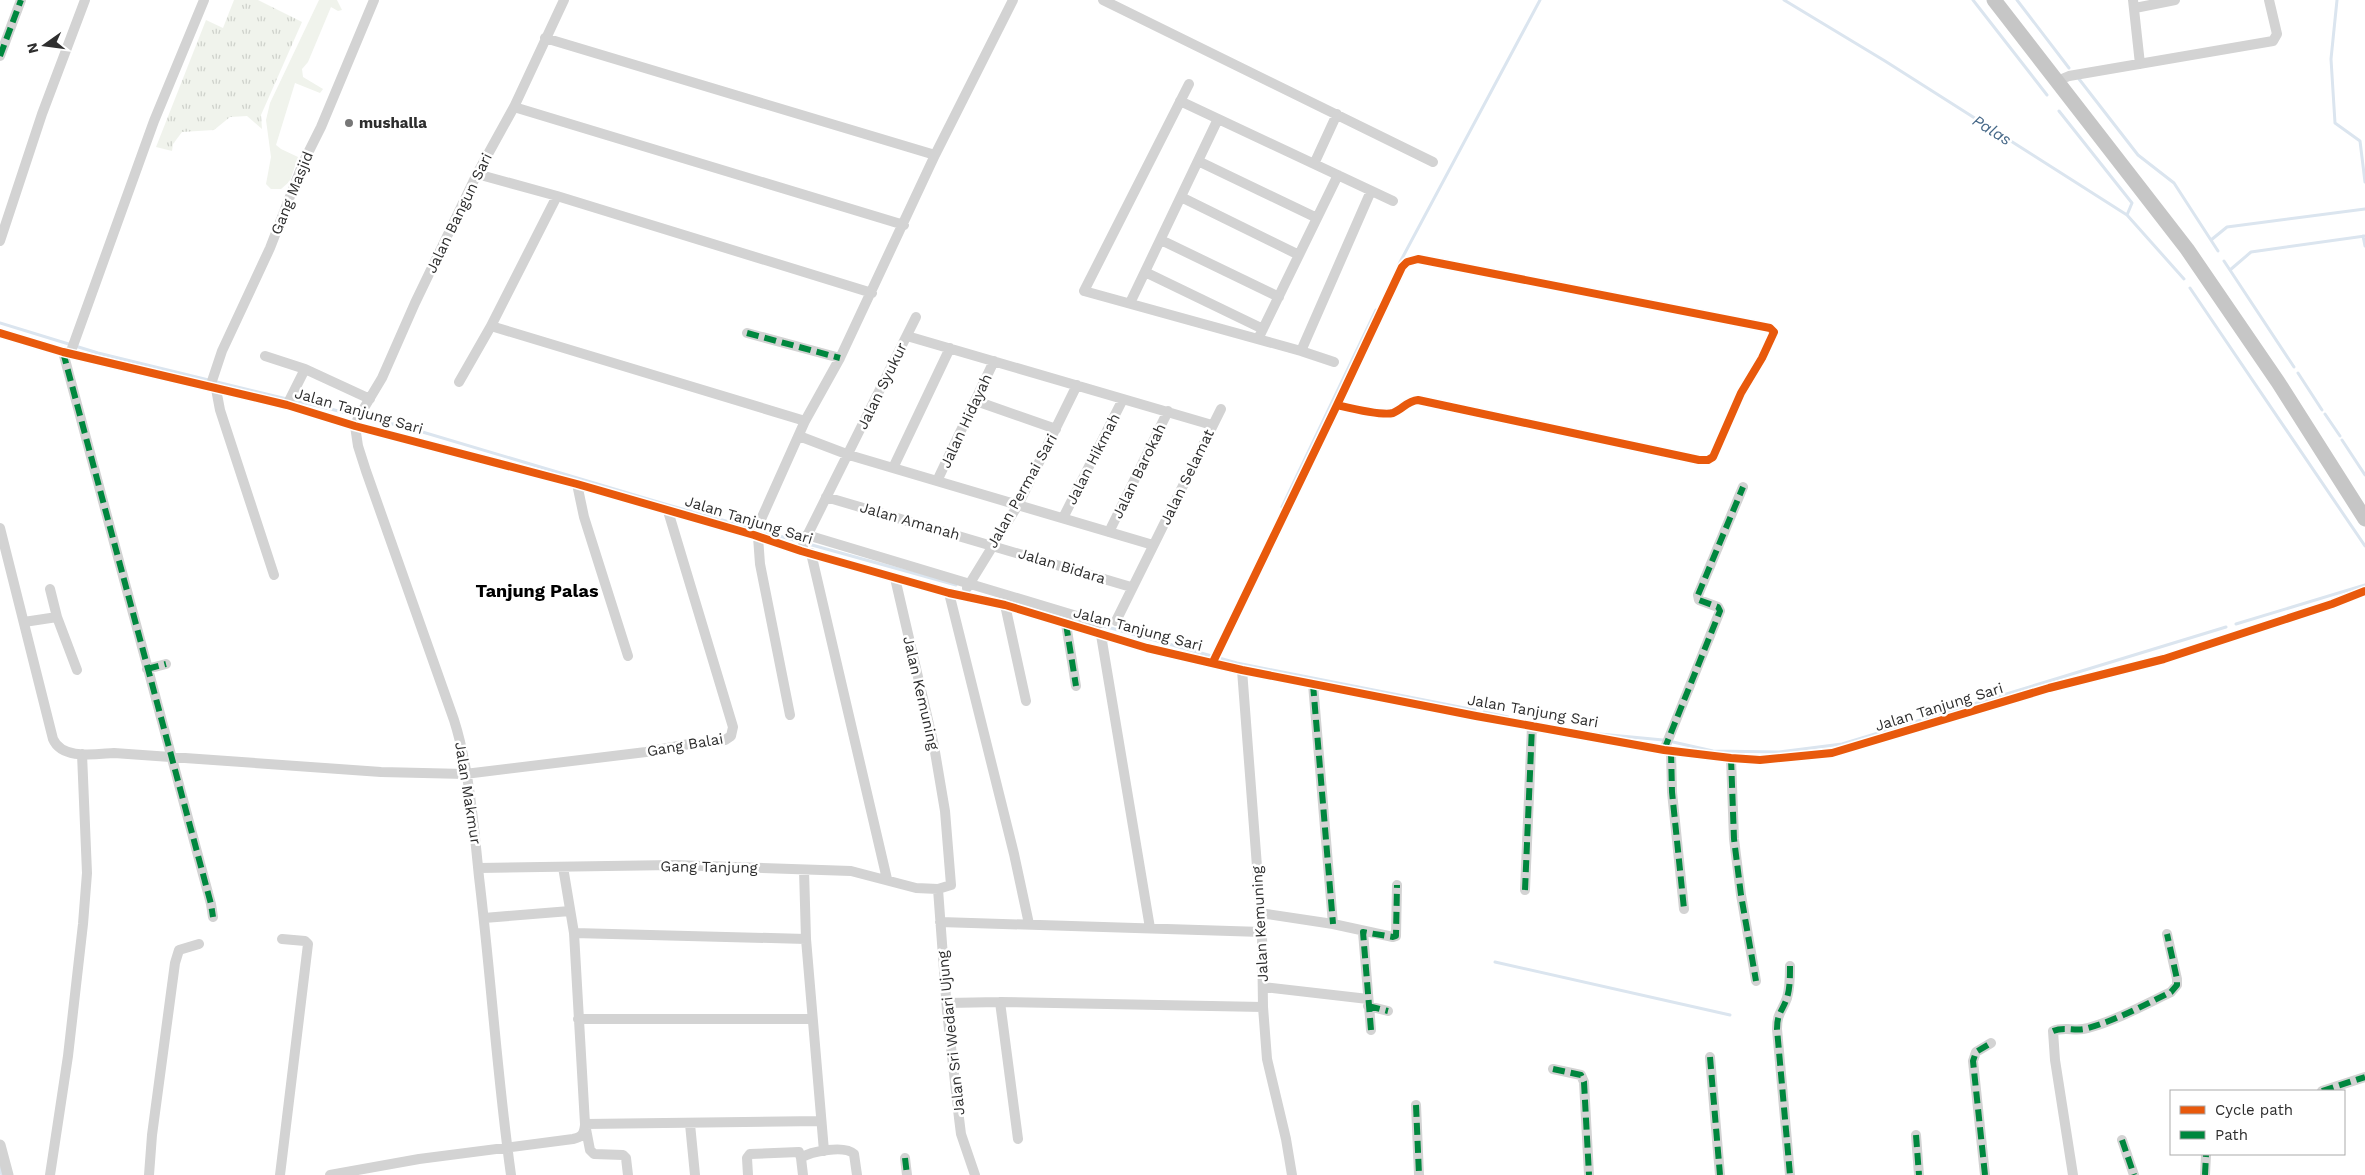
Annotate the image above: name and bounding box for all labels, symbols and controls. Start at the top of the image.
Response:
north arrow [20,20,70,70]
text: N [23,41,41,55]
water label: Palas [1969,111,2015,149]
place label: mushalla [359,114,427,132]
marker: mushalla [343,117,355,129]
street label: Gang Masjid [267,149,317,237]
street label: Jalan Bangun Sari [422,150,496,276]
street label: Jalan Syukur [853,340,911,432]
street label: Jalan Hidayah [936,371,996,471]
street label: Jalan Tanjung Sari [293,384,425,438]
street label: Jalan Hikmah [1062,410,1124,508]
street label: Jalan Barokah [1108,421,1170,521]
street label: Jalan Selamat [1156,426,1218,528]
street label: Jalan Permai Sari [983,431,1061,551]
street label: Jalan Tanjung Sari [683,492,815,548]
street label: Jalan Amanah [858,498,962,544]
street label: Jalan Bidara [1016,544,1108,588]
district label: Tanjung Palas [475,580,599,601]
street label: Jalan Tanjung Sari [1072,603,1204,655]
street label: Jalan Kemuning [899,634,943,752]
street label: Jalan Tanjung Sari [1873,679,2005,735]
street label: Jalan Tanjung Sari [1466,691,1600,731]
street label: Gang Balai [645,729,725,761]
street label: Jalan Makmur [451,740,485,846]
street label: Gang Tanjung [660,857,758,877]
street label: Jalan Kemuning [1248,866,1272,982]
street label: Jalan Sri Wedari Ujung [933,950,969,1116]
legend [2170,1090,2345,1155]
text: Cycle path [2215,1101,2293,1119]
text: Path [2215,1126,2248,1144]

